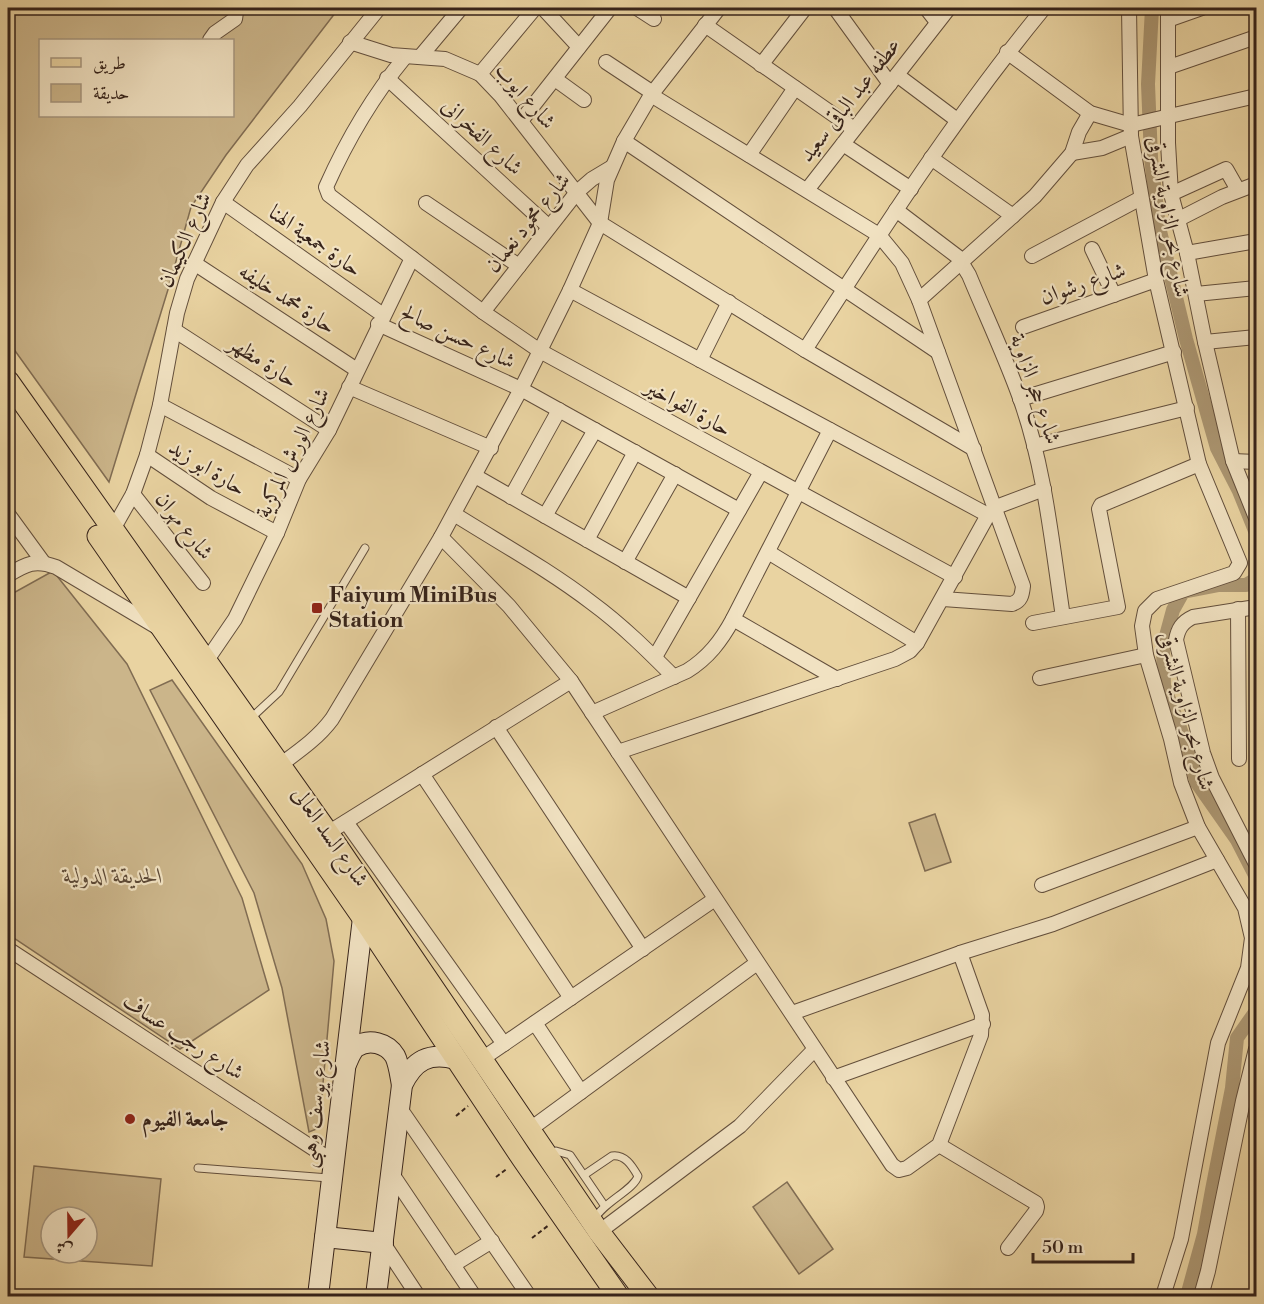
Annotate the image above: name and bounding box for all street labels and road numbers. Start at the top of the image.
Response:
street label: عطفه عبد الباقى سعيد [793,33,907,167]
street label: شارع ايوب [486,57,561,138]
street label: شارع الفخرانى [433,92,528,184]
street label: شارع بحر الزاوية الشرقى [1137,134,1195,300]
street label: شارع محمود نعمان [479,168,580,281]
street label: شارع الكيمان [152,188,222,293]
street label: حارة جمعية الهنا [263,199,367,283]
street label: شارع رشوان [1037,257,1131,315]
street label: حارة محمد خليفه [233,258,341,340]
street label: شارع حسن صالح [394,299,520,380]
street label: حارة مظهر [222,329,302,394]
street label: شارع حجر الزاوية [1000,330,1067,449]
street label: حارة الفواخير [638,372,736,443]
street label: شارع الورش المركزية [250,383,340,524]
street label: حارة ابو زيد [163,434,251,502]
street label: شارع مهران [146,486,219,568]
street label: شارع بحر الزاوية الشرقى [1148,629,1220,794]
street label: شارع السد العالى [282,782,374,895]
street label: شارع رجب عساف [115,988,249,1090]
street label: شارع يوسف وهبى [295,1039,341,1170]

